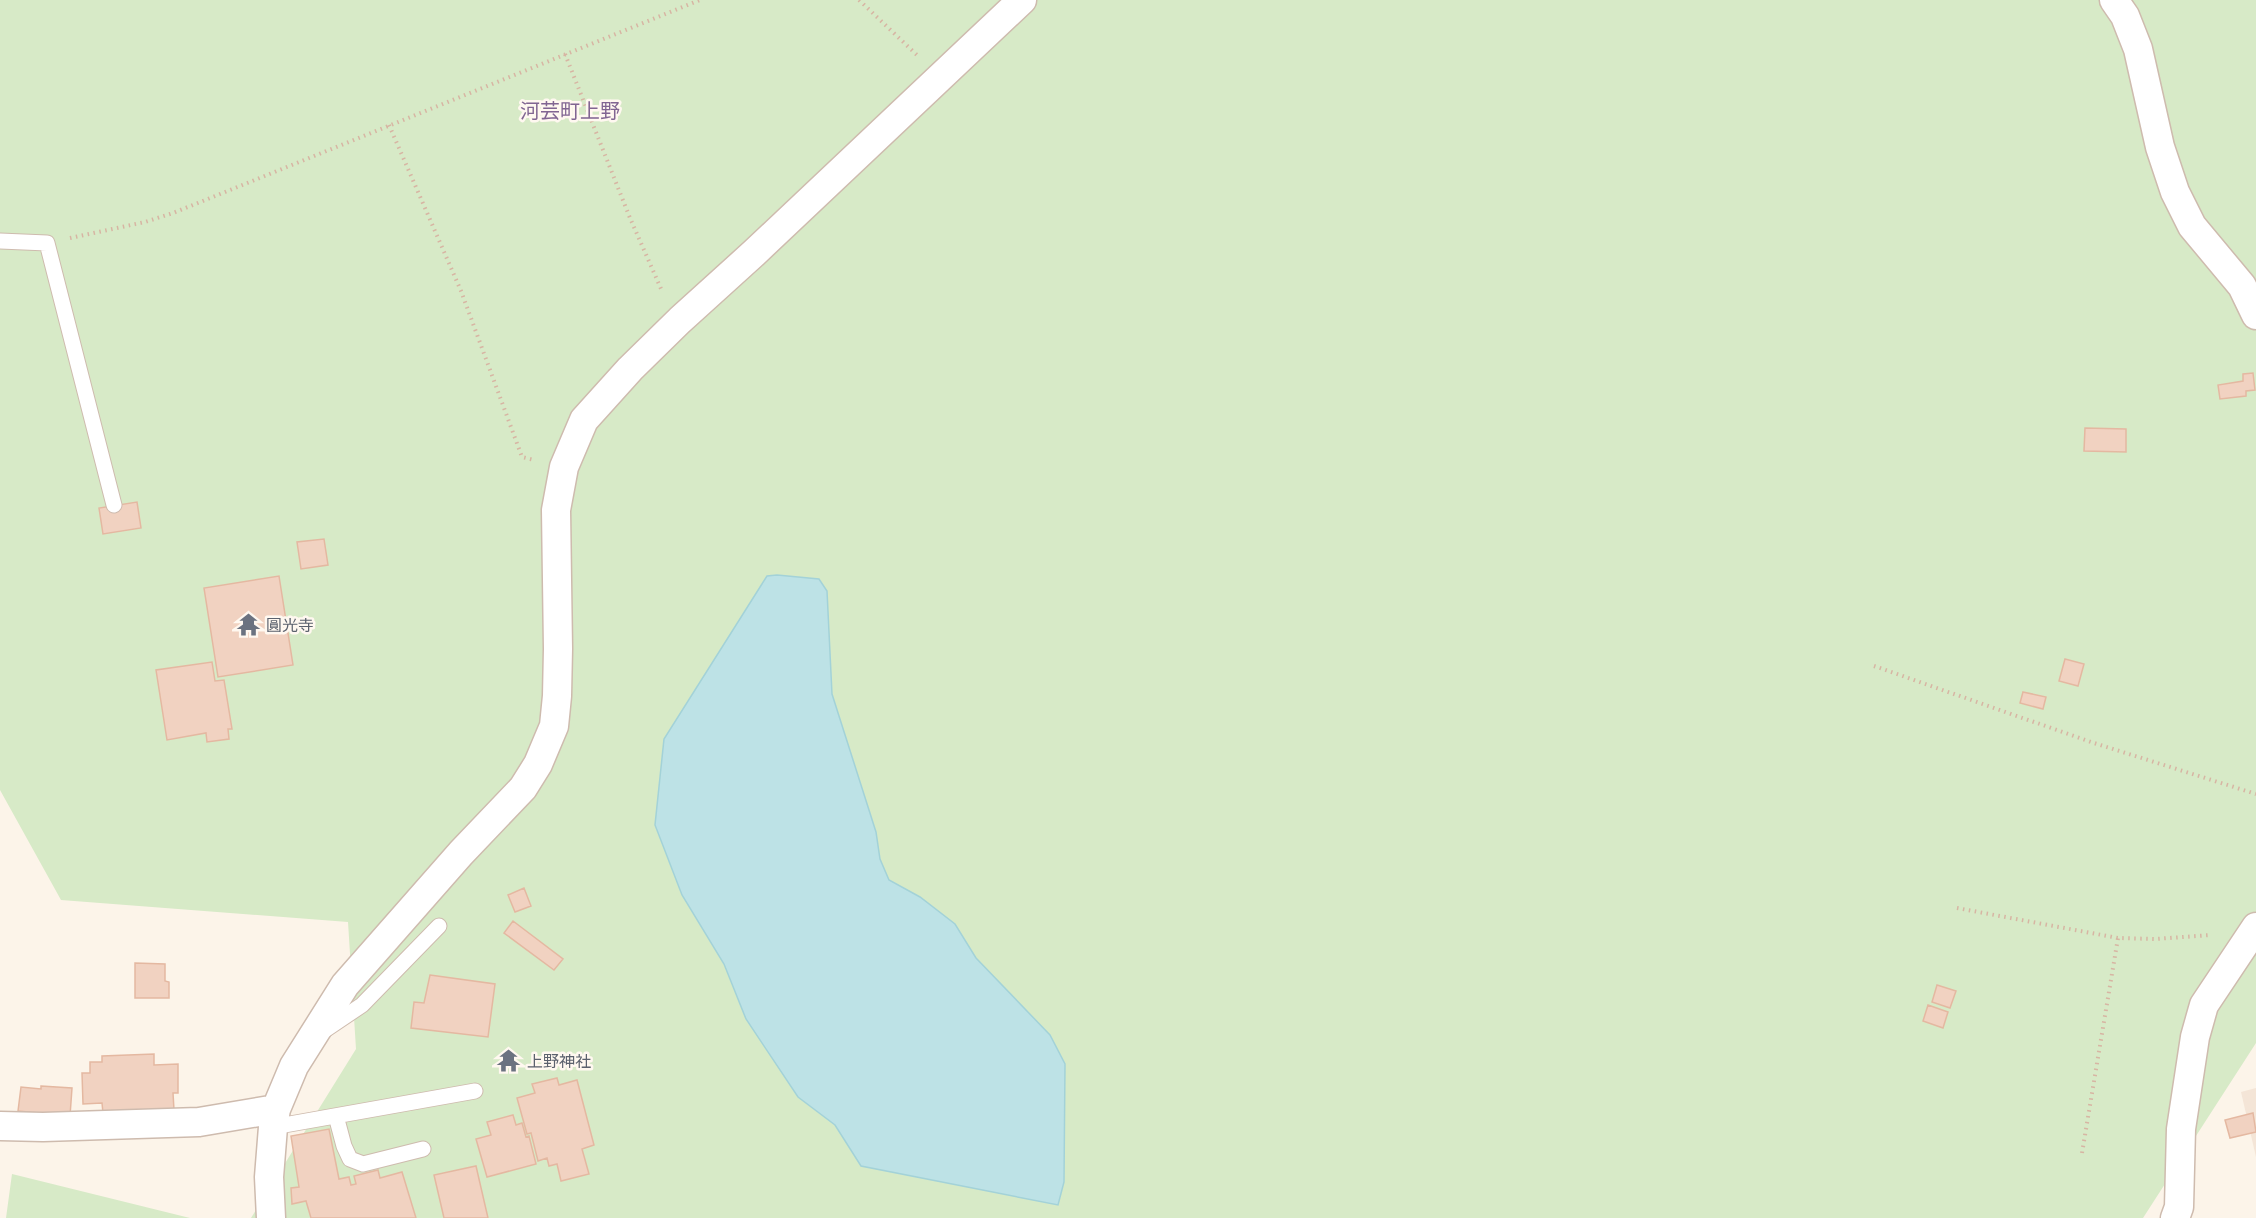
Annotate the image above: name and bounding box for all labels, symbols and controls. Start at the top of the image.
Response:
district label: 河芸町上野 [520,97,620,125]
temple icon: 圓光寺 [235,612,261,638]
place label: 圓光寺 [266,614,314,637]
temple icon: 上野神社 [496,1048,522,1074]
place label: 上野神社 [527,1050,591,1073]

